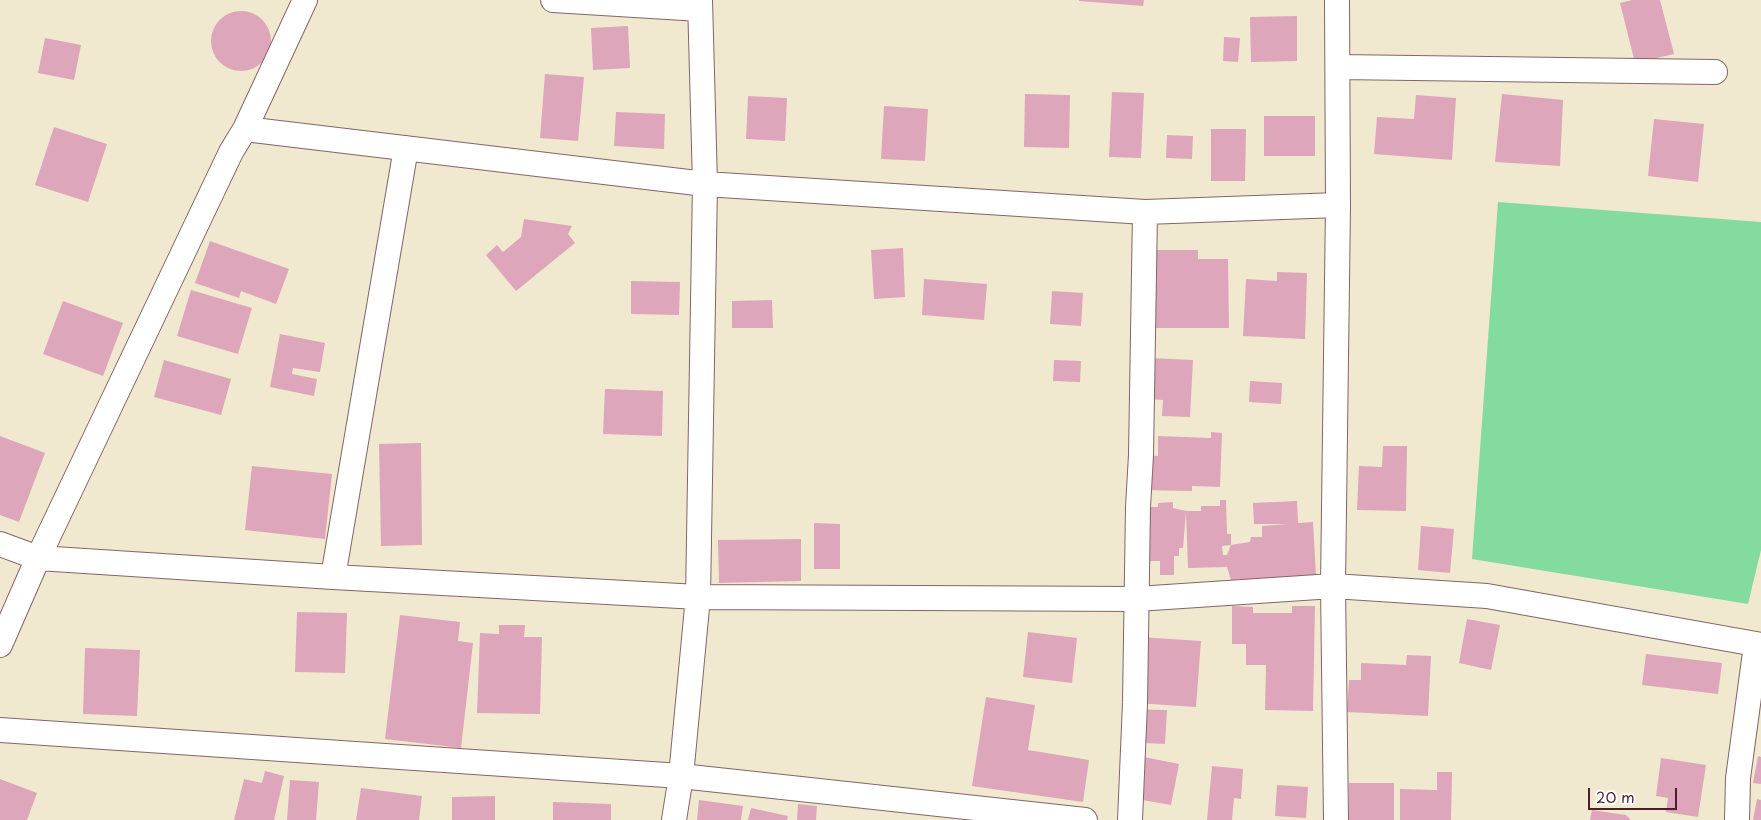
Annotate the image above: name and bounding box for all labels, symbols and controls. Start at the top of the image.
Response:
scale bar [1591,778,1680,810]
text: 20 m [1596,785,1635,808]

